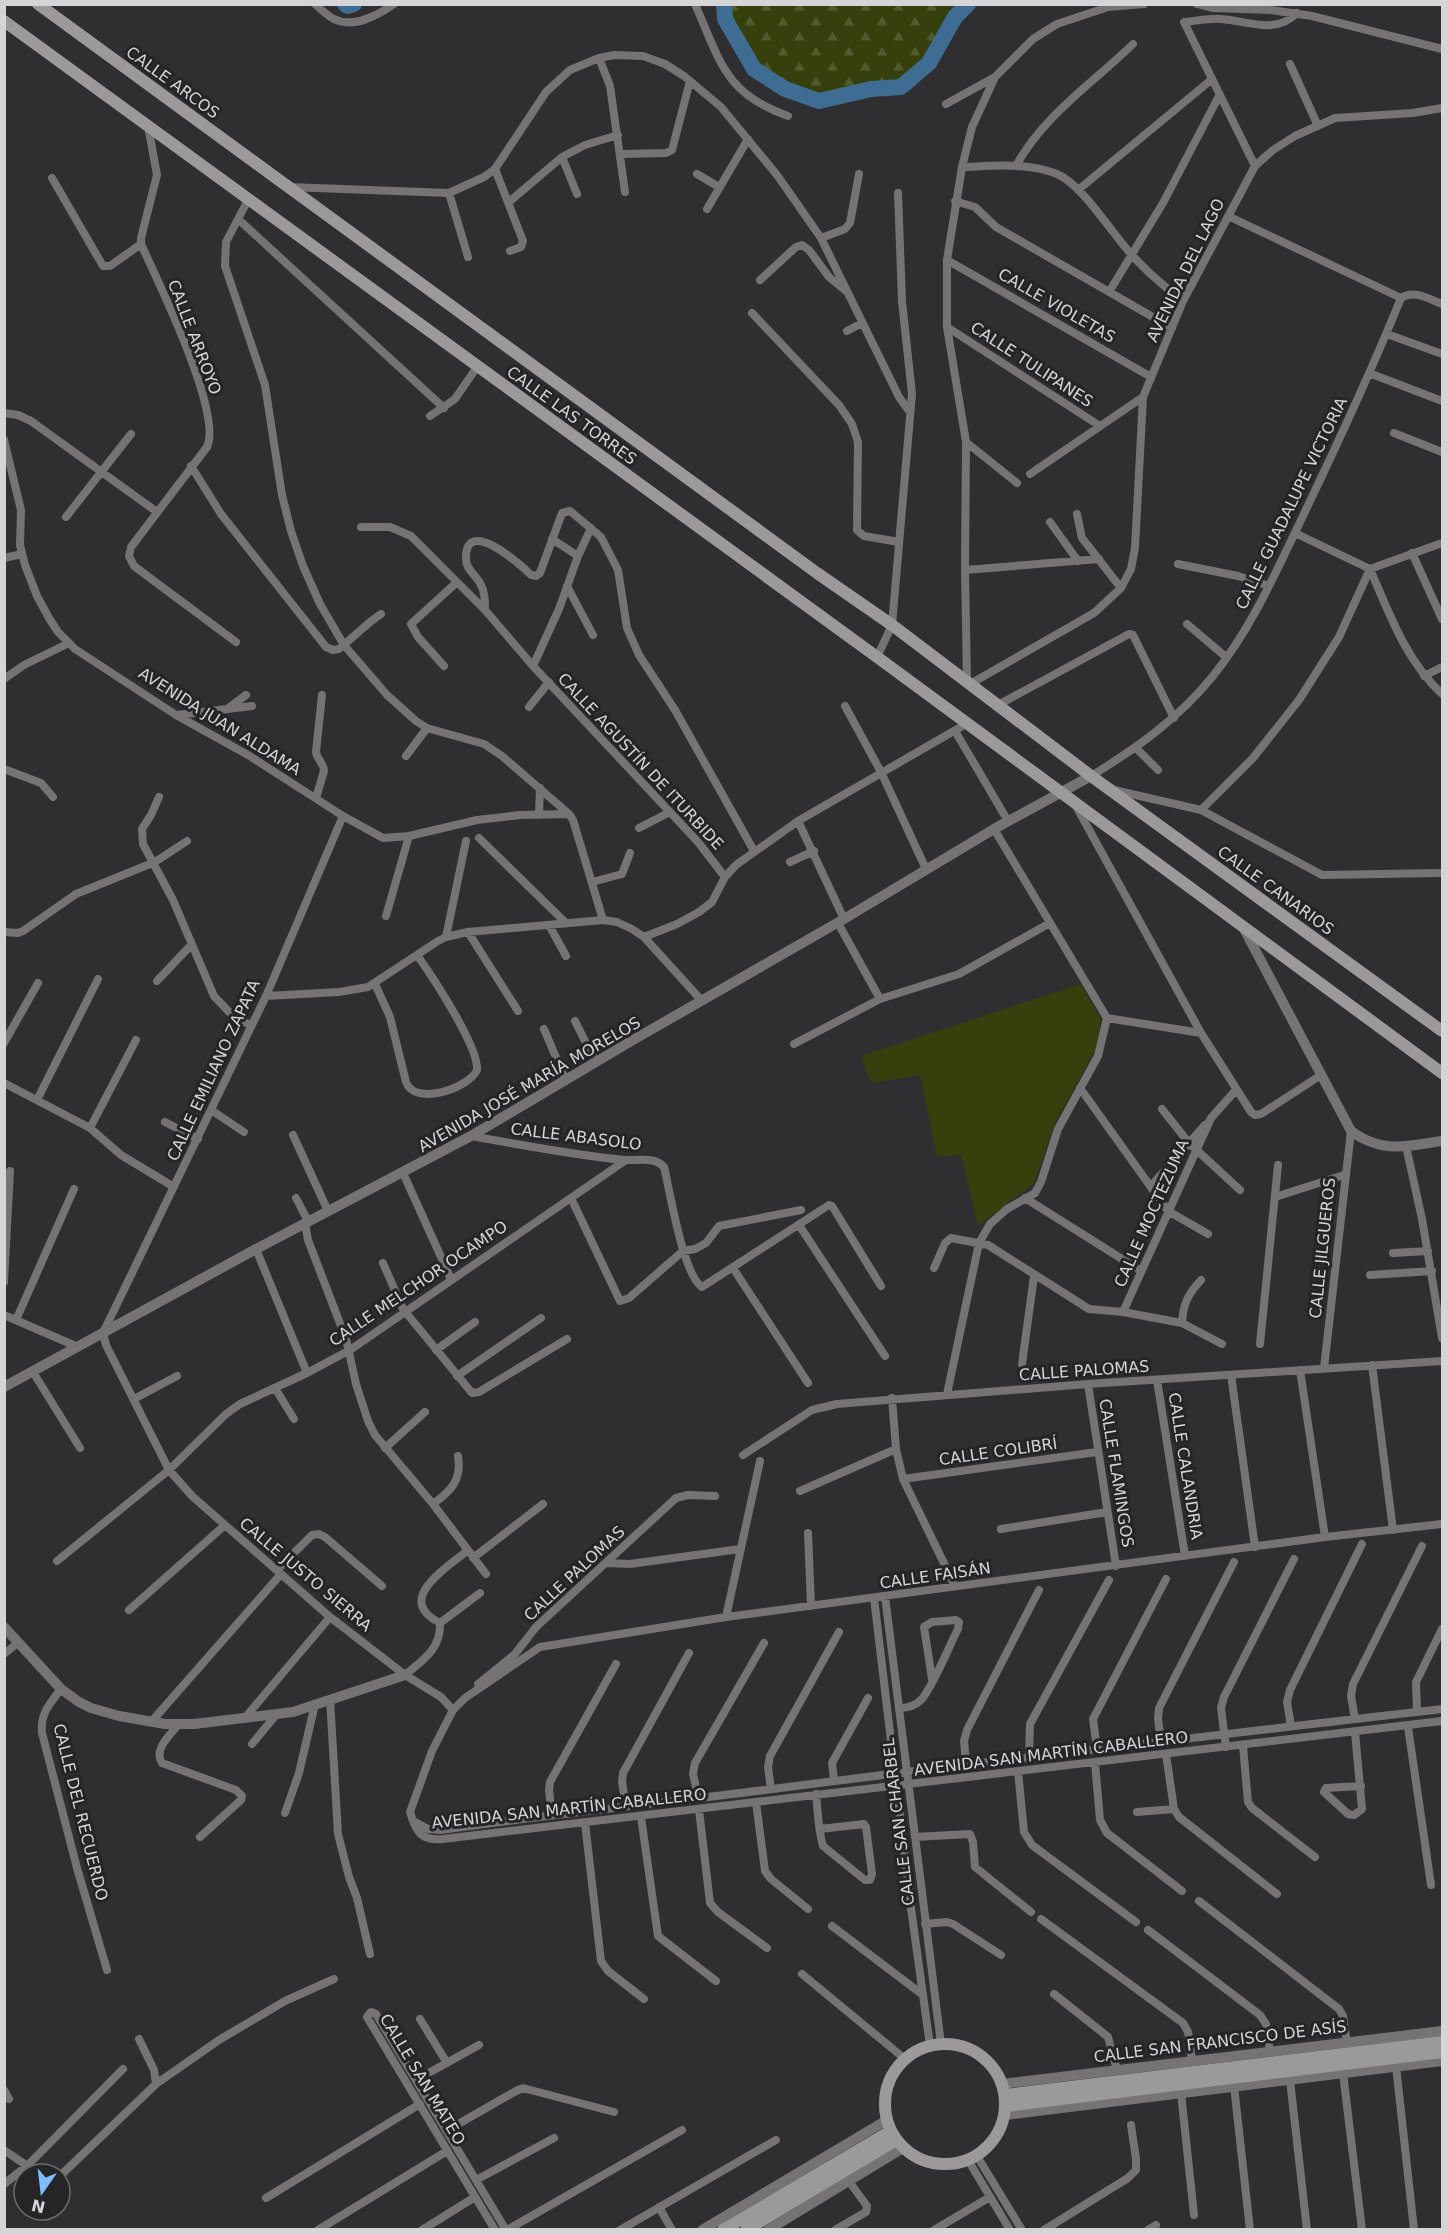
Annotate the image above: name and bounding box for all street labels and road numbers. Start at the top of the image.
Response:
street label: CALLE ARCOS [122,42,223,123]
street label: AVENIDA DEL LAGO [1142,195,1228,345]
street label: CALLE VIOLETAS [995,264,1119,347]
street label: CALLE ARROYO [164,277,225,397]
street label: CALLE TULIPANES [967,318,1096,411]
street label: CALLE LAS TORRES [503,362,640,469]
street label: CALLE GUADALUPE VICTORIA [1232,394,1351,612]
street label: AVENIDA JUAN ALDAMA [135,664,304,779]
street label: CALLE AGUSTÍN DE ITURBIDE [554,669,728,854]
street label: CALLE CANARIOS [1214,842,1337,939]
street label: CALLE EMILIANO ZAPATA [163,977,264,1164]
street label: AVENIDA JOSÉ MARÍA MORELOS [415,1013,644,1156]
street label: CALLE ABASOLO [509,1119,642,1154]
street label: CALLE MOCTEZUMA [1110,1136,1193,1290]
street label: CALLE JILGUEROS [1306,1177,1339,1319]
street label: CALLE MELCHOR OCAMPO [326,1217,511,1350]
street label: CALLE PALOMAS [1018,1356,1150,1385]
street label: CALLE CALANDRIA [1165,1391,1207,1541]
street label: CALLE FLAMINGOS [1095,1397,1138,1549]
street label: CALLE COLIBRÍ [938,1434,1059,1469]
street label: CALLE JUSTO SIERRA [236,1514,376,1635]
street label: CALLE PALOMAS [520,1522,629,1625]
street label: CALLE FAISÁN [878,1558,992,1593]
street label: CALLE DEL RECUERDO [49,1722,112,1903]
street label: AVENIDA SAN MARTÍN CABALLERO [913,1727,1189,1780]
street label: CALLE SAN CHARBEL [879,1737,918,1907]
street label: AVENIDA SAN MARTÍN CABALLERO [431,1785,707,1832]
street label: CALLE SAN MATEO [376,2010,469,2148]
street label: CALLE SAN FRANCISCO DE ASÍS [1093,2017,1348,2066]

